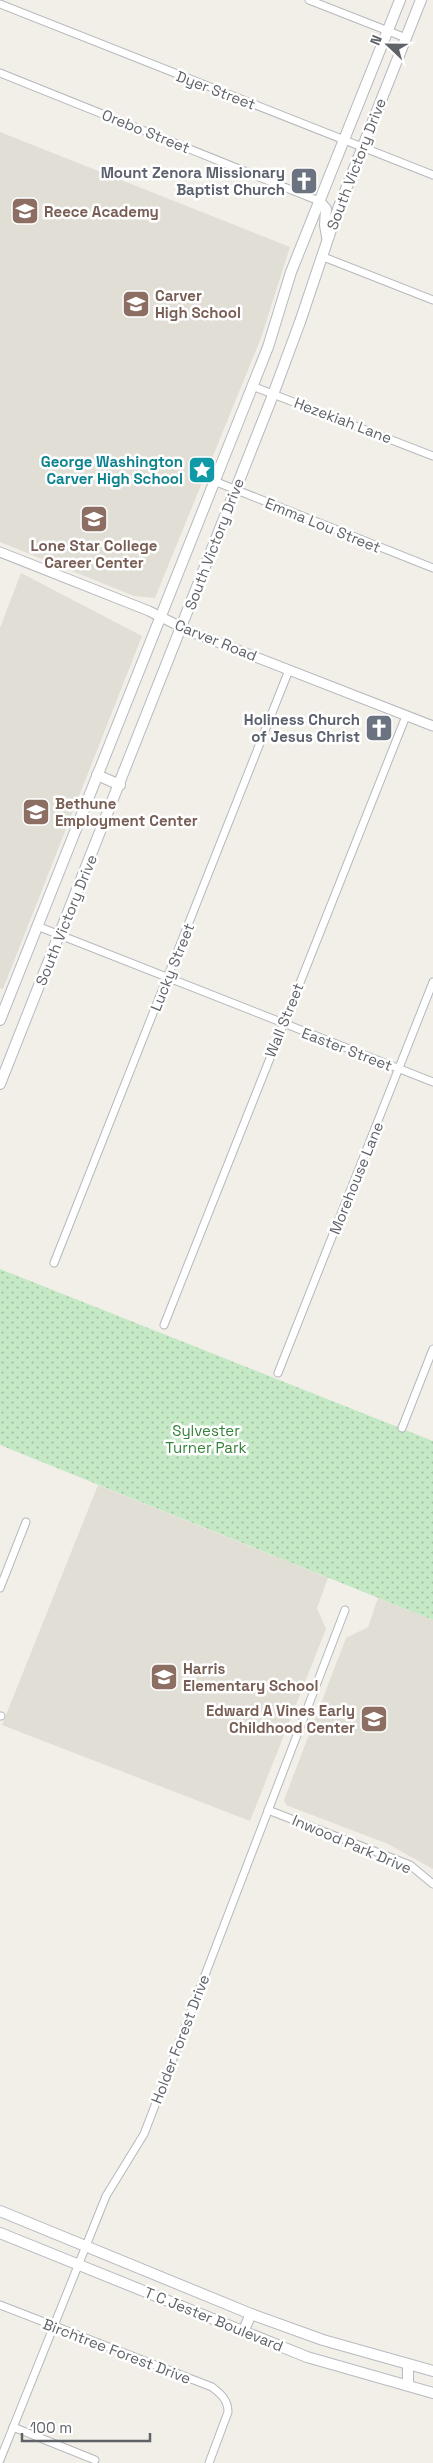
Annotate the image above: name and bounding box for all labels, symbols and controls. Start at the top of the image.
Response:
north arrow [363,20,413,70]
text: N [366,32,386,48]
street label: Dyer Street [174,66,258,114]
street label: South Victory Drive [322,95,390,233]
street label: Orebo Street [99,105,193,157]
place label: Mount Zenora Missionary Baptist Church [101,163,285,199]
church icon: Mount Zenora Missionary Baptist Church [289,166,319,196]
school or university icon: Reece Academy [10,196,40,226]
place label: Reece Academy [44,202,159,221]
place label: Carver High School [155,286,241,322]
school or university icon: Carver High School [121,289,151,319]
street label: Hezekiah Lane [291,393,395,447]
place label: George Washington Carver High School [41,452,183,488]
place icon: George Washington Carver High School [187,455,217,485]
street label: South Victory Drive [180,475,248,613]
street label: Emma Lou Street [262,493,384,557]
school or university icon: Lone Star College Career Center [79,504,109,534]
place label: Lone Star College Career Center [30,536,158,572]
street label: Carver Road [172,615,260,665]
place label: Holiness Church of Jesus Christ [244,710,360,746]
church icon: Holiness Church of Jesus Christ [364,713,394,743]
place label: Bethune Employment Center [55,794,198,830]
school or university icon: Bethune Employment Center [21,797,51,827]
street label: South Victory Drive [31,852,101,988]
street label: Lucky Street [146,920,198,1014]
street label: Wall Street [260,980,308,1060]
street label: Easter Street [299,1023,395,1075]
street label: Morehouse Lane [325,1119,387,1237]
park label: Sylvester Turner Park [165,1421,247,1457]
place label: Harris Elementary School [183,1659,318,1695]
school or university icon: Harris Elementary School [149,1662,179,1692]
place label: Edward A Vines Early Childhood Center [206,1701,355,1737]
school or university icon: Edward A Vines Early Childhood Center [359,1704,389,1734]
street label: Inwood Park Drive [290,1810,415,1878]
street label: Holder Forest Drive [147,1972,213,2106]
street label: T C Jester Boulevard [142,2282,286,2356]
street label: Birchtree Forest Drive [40,2314,194,2388]
scale bar [22,2410,150,2442]
text: 100 m [30,2418,72,2437]

